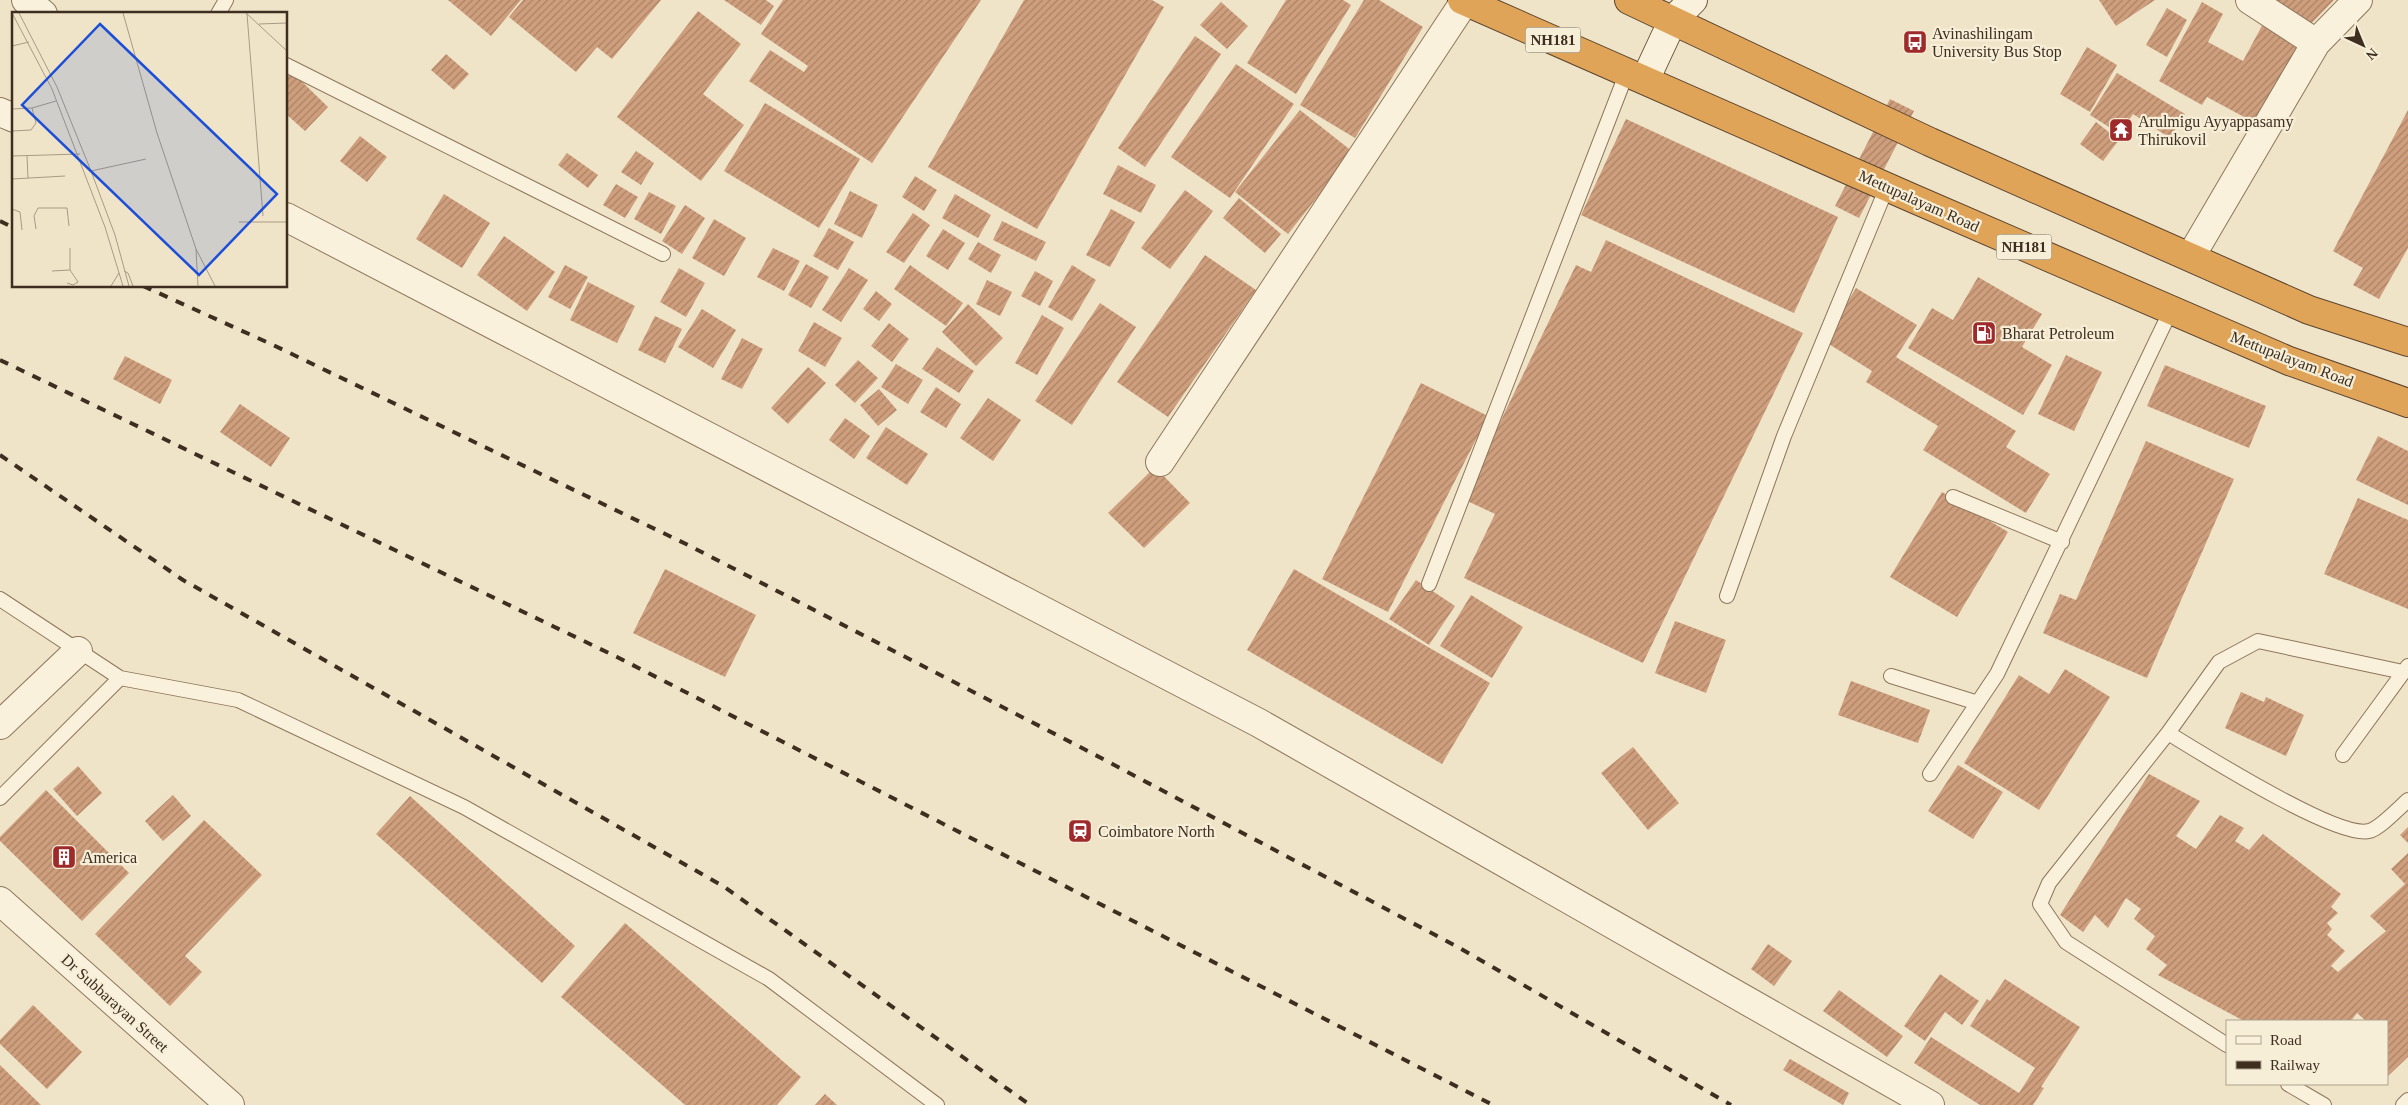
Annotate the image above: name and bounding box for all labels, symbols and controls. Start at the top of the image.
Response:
inset map [12,12,288,288]
north arrow [2338,20,2388,70]
place label: Avinashilingam University Bus Stop [1932,25,2062,61]
road number: NH181 [1526,28,1580,52]
bus stop icon: Avinashilingam University Bus Stop [1902,29,1928,55]
text: N [2363,45,2381,63]
place label: Arulmigu Ayyappasamy Thirukovil [2138,113,2293,148]
temple icon: Arulmigu Ayyappasamy Thirukovil [2108,117,2134,143]
street label: Mettupalayam Road [1856,167,1982,236]
road number: NH181 [1996,234,2052,260]
fuel station icon: Bharat Petroleum [1971,320,1997,346]
place label: Bharat Petroleum [2002,325,2115,342]
street label: Mettupalayam Road [2228,328,2356,391]
station icon: Coimbatore North [1067,818,1093,844]
place label: Coimbatore North [1098,823,1215,840]
building icon: America [51,844,77,870]
place label: America [82,849,137,866]
street label: Dr Subbarayan Street [57,951,172,1057]
legend [2226,1020,2388,1085]
text: Road [2270,1032,2302,1048]
text: Railway [2270,1057,2320,1073]

